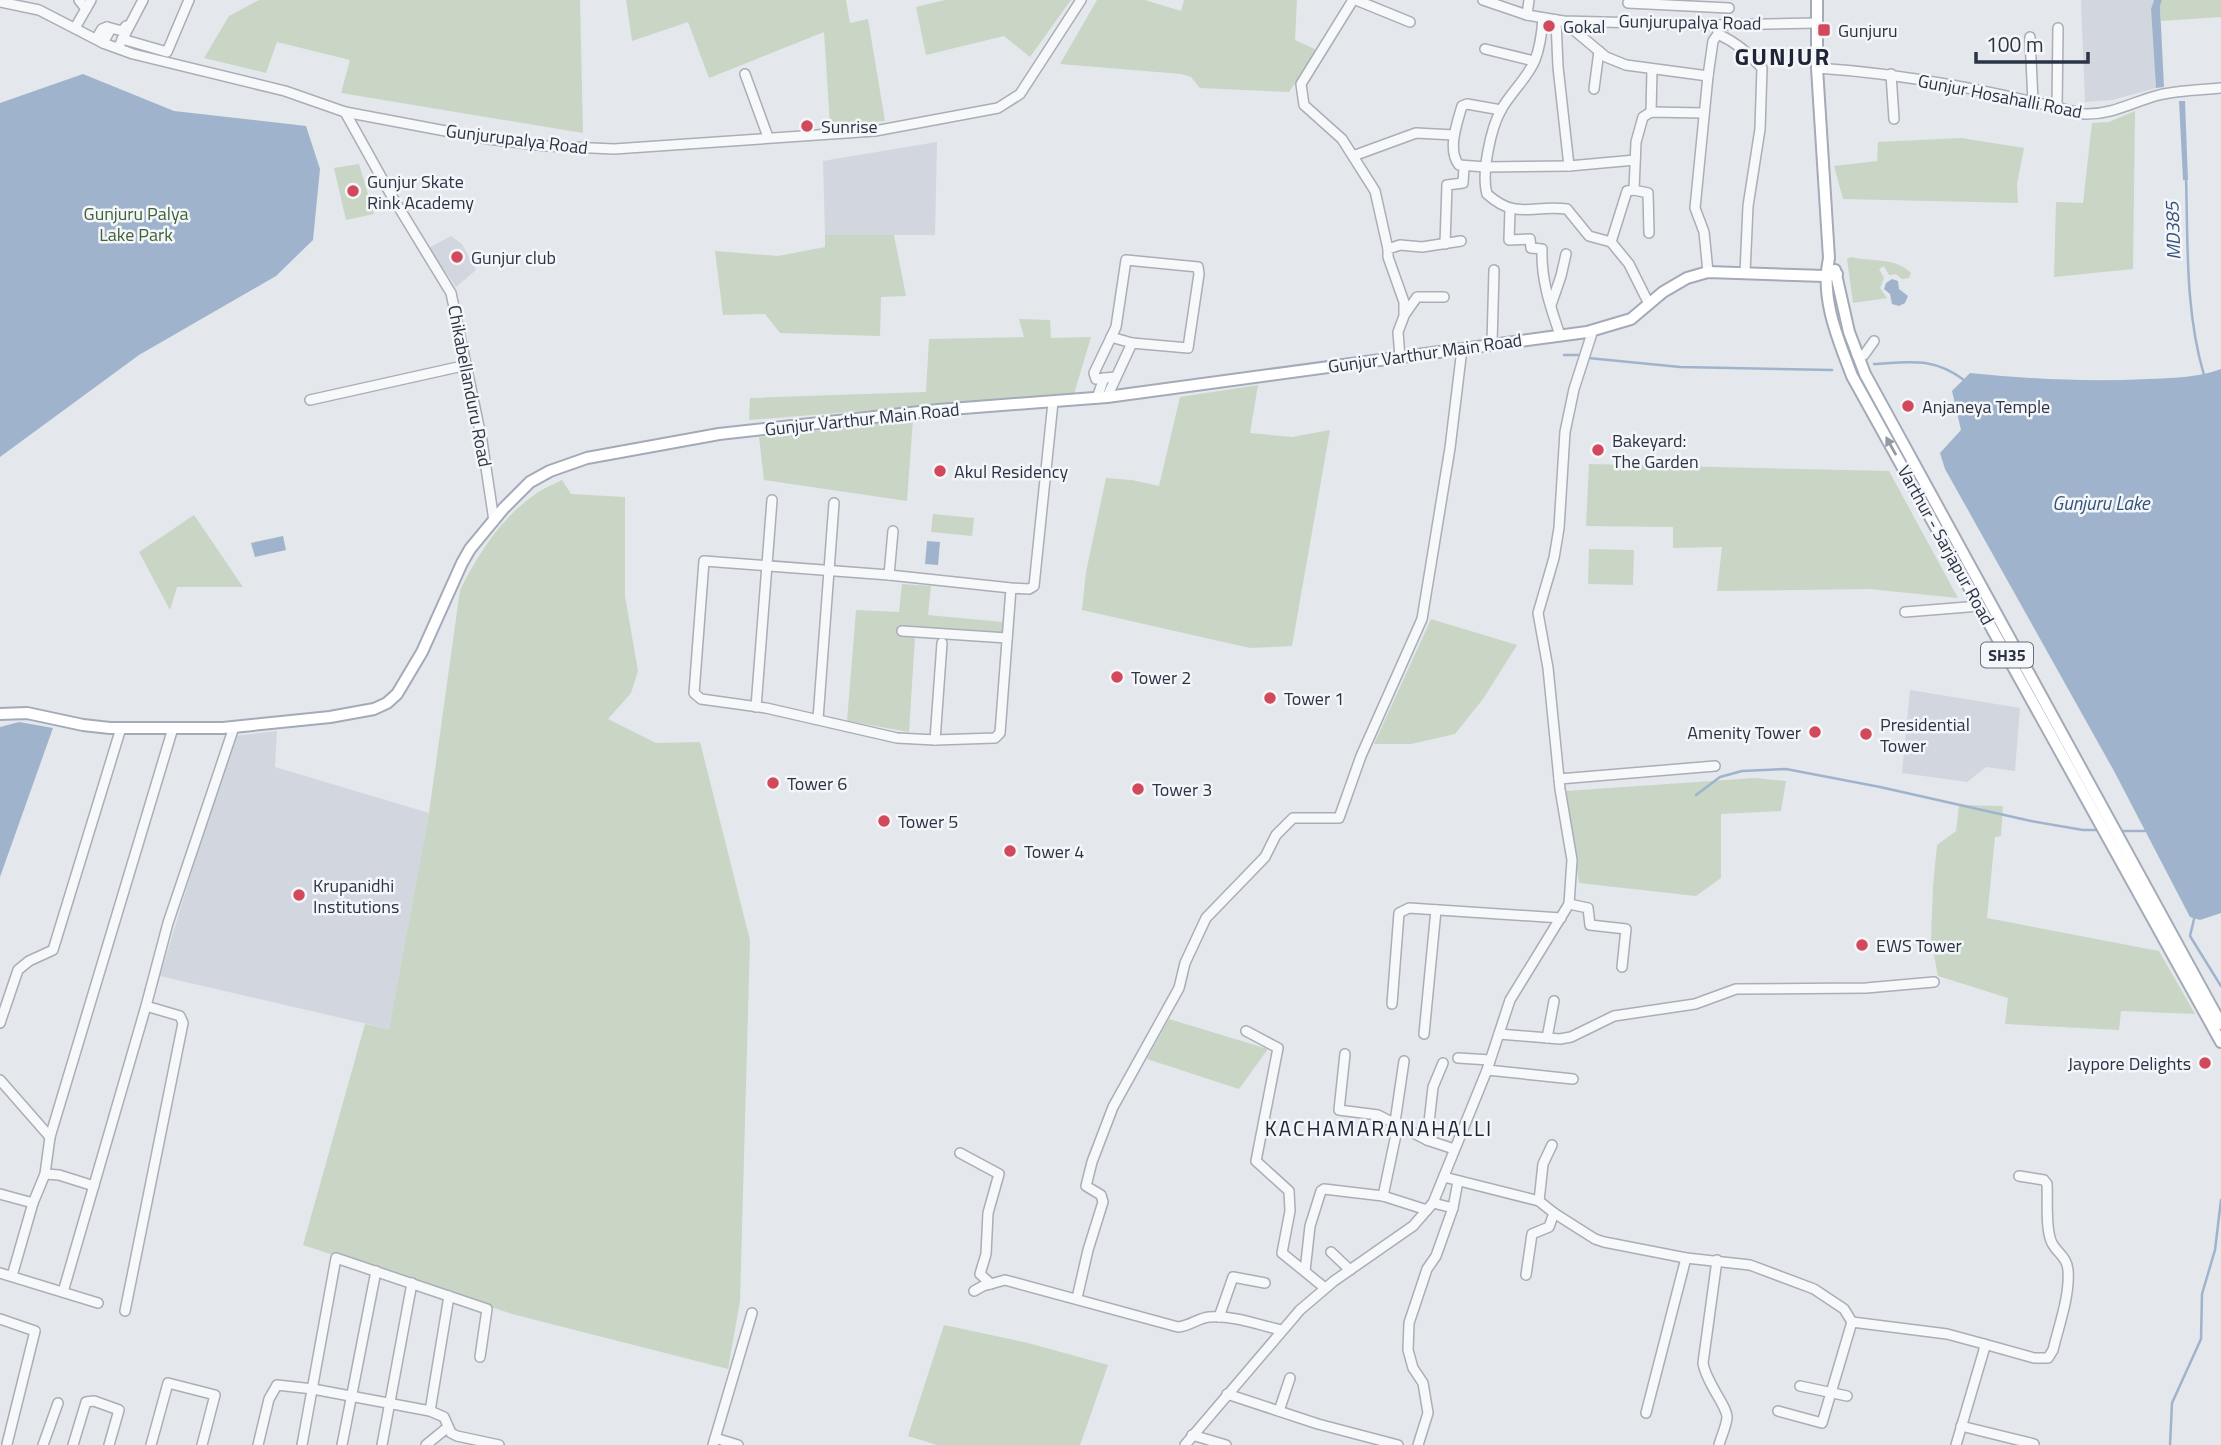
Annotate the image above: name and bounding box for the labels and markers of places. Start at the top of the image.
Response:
place label: Gokal [1563,13,1605,40]
place label: Gunjuru [1838,17,1898,44]
marker: Gokal [1541,18,1557,34]
marker: Gunjuru [1816,22,1832,38]
place label: Sunrise [821,113,878,140]
marker: Sunrise [799,118,815,134]
place label: Gunjur Skate Rink Academy [367,168,474,216]
marker: Gunjur Skate Rink Academy [345,183,361,199]
place label: Gunjur club [471,244,556,271]
marker: Gunjur club [449,249,465,265]
place label: Anjaneya Temple [1922,393,2050,420]
marker: Anjaneya Temple [1900,398,1916,414]
place label: Bakeyard: The Garden [1612,427,1699,475]
marker: Bakeyard: The Garden [1590,442,1606,458]
place label: Akul Residency [954,458,1068,485]
marker: Akul Residency [932,463,948,479]
place label: Tower 2 [1131,664,1191,691]
marker: Tower 2 [1109,669,1125,685]
place label: Tower 1 [1284,685,1344,712]
marker: Tower 1 [1262,690,1278,706]
place label: Presidential Tower [1880,711,1970,759]
place label: Amenity Tower [1687,719,1801,746]
marker: Amenity Tower [1807,724,1823,740]
marker: Presidential Tower [1858,726,1874,742]
place label: Tower 6 [787,770,847,797]
marker: Tower 6 [765,775,781,791]
place label: Tower 3 [1152,776,1212,803]
marker: Tower 3 [1130,781,1146,797]
place label: Tower 5 [898,808,958,835]
marker: Tower 5 [876,813,892,829]
place label: Tower 4 [1024,838,1084,865]
marker: Tower 4 [1002,843,1018,859]
place label: Krupanidhi Institutions [313,872,399,920]
marker: Krupanidhi Institutions [291,887,307,903]
place label: EWS Tower [1876,932,1962,959]
marker: EWS Tower [1854,937,1870,953]
place label: Jaypore Delights [2068,1050,2191,1077]
marker: Jaypore Delights [2197,1055,2213,1071]

